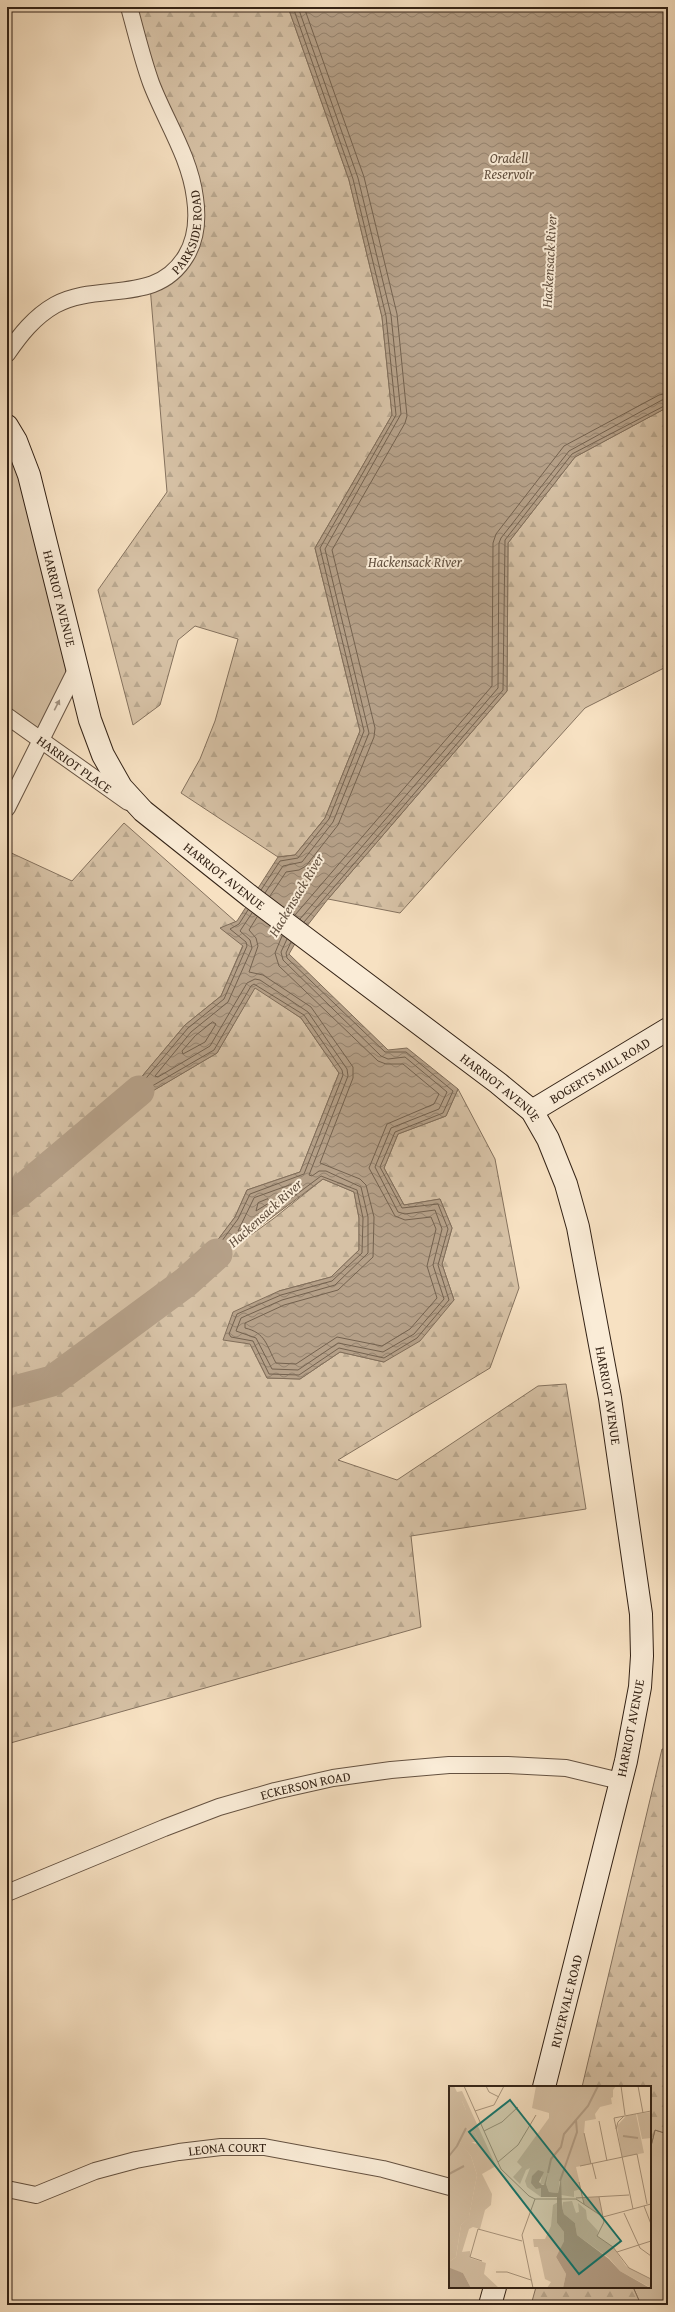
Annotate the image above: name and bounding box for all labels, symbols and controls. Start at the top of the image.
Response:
water label: Oradell Reservoir [483,148,535,184]
street label: PARKSIDE ROAD [167,189,206,279]
water label: Hackensack River [537,213,561,309]
street label: HARRIOT AVENUE [38,548,81,649]
water label: Hackensack River [367,552,463,572]
one-way arrow [54,699,60,711]
street label: HARRIOT PLACE [33,731,116,798]
street label: HARRIOT AVENUE [179,838,269,915]
water label: Hackensack River [263,849,329,941]
street label: BOGERTS MILL ROAD [546,1033,654,1108]
street label: HARRIOT AVENUE [456,1049,545,1125]
water label: Hackensack River [223,1174,307,1252]
street label: HARRIOT AVENUE [591,1345,626,1446]
street label: HARRIOT AVENUE [612,1677,649,1779]
street label: ECKERSON ROAD [258,1767,352,1805]
street label: RIVERVALE ROAD [546,1953,587,2050]
inset map [449,2086,651,2288]
street label: LEONA COURT [187,2138,267,2161]

